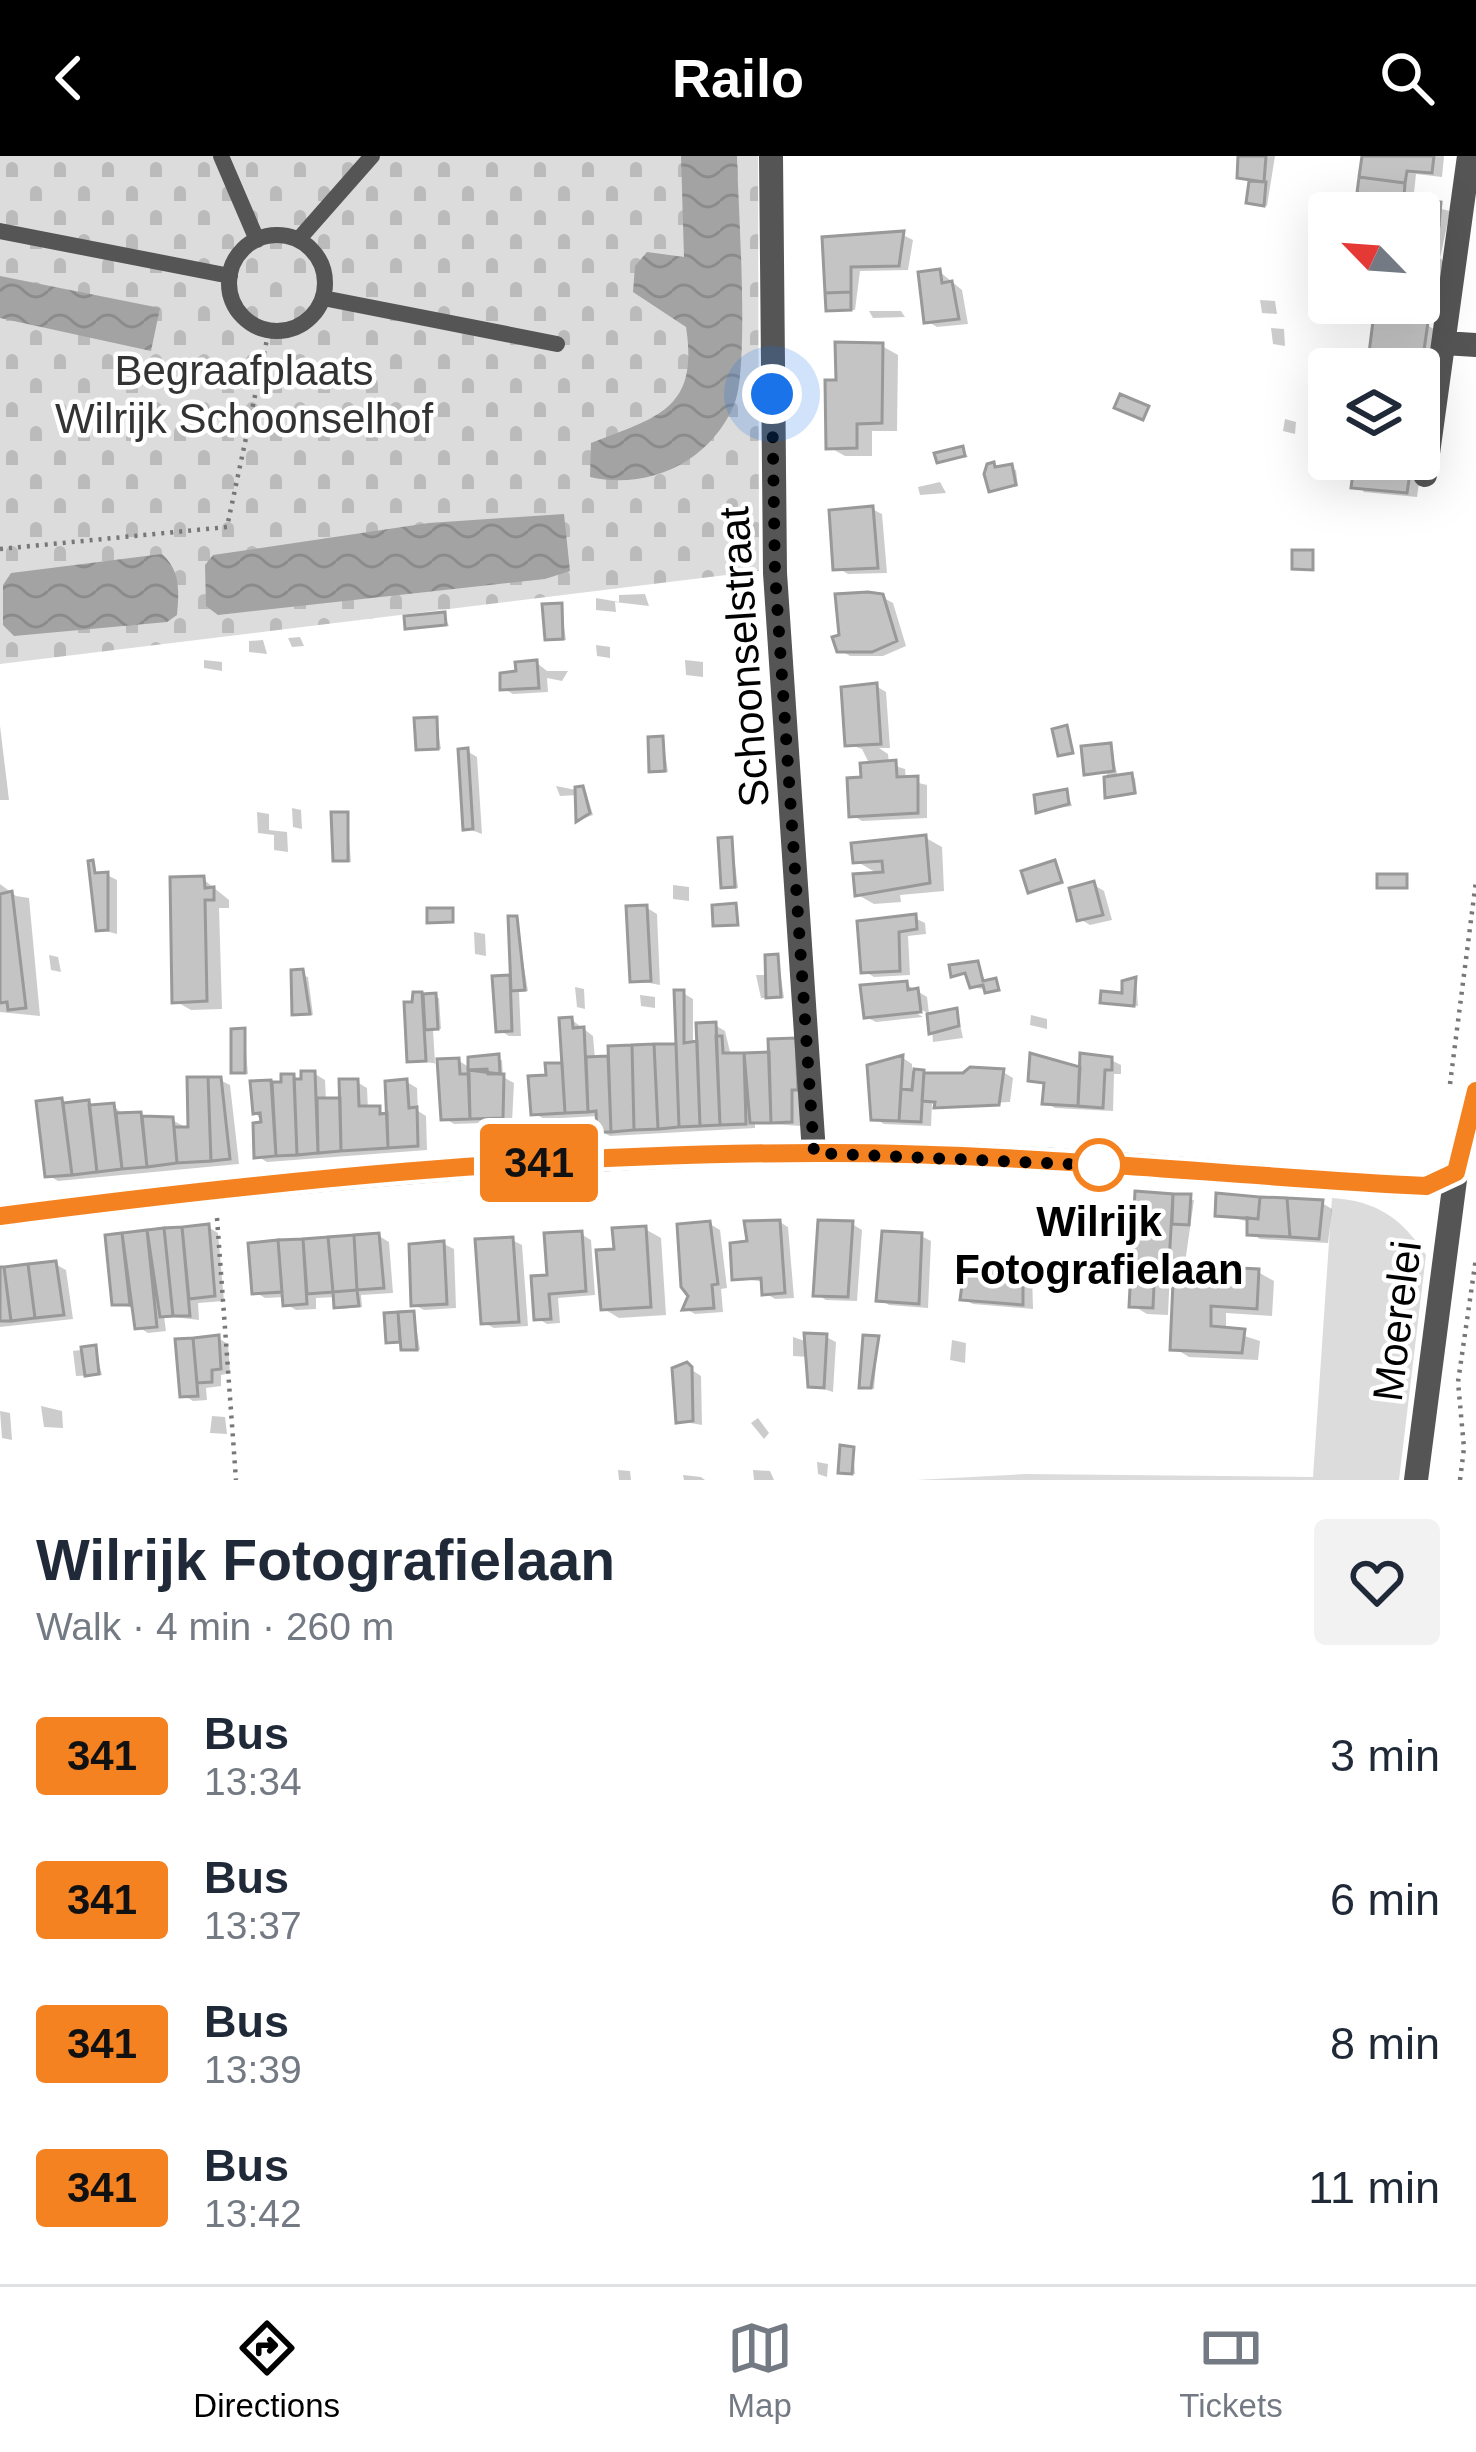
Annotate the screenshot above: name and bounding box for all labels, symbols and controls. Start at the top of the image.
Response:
icon: back [36,45,102,111]
icon: search [1374,45,1440,111]
text: Railo [672,48,804,108]
north arrow [1308,192,1440,324]
map controls [1308,192,1440,480]
park label: Begraafplaats Wilrijk Schoonselhof [55,347,433,442]
button: layers [1308,348,1440,480]
your location [742,364,802,424]
street label: Schoonselstraat [710,505,778,809]
line badge: 341 [470,1124,608,1202]
text: 341 [504,1139,574,1186]
marker: Wilrijk Fotografielaan [1074,1140,1124,1190]
place label: Wilrijk Fotografielaan [954,1198,1244,1293]
street label: Moerelei [1364,1238,1430,1404]
button: heart [1314,1519,1440,1645]
text: Wilrijk Fotografielaan [36,1528,615,1592]
text: Walk · 4 min · 260 m [36,1605,394,1648]
text: Bus [204,1708,289,1759]
text: 3 min [1330,1730,1440,1781]
text: 341 [67,1732,137,1779]
text: 13:34 [204,1760,302,1803]
text: Bus [204,1852,289,1903]
text: 6 min [1330,1874,1440,1925]
text: 341 [67,1876,137,1923]
text: 13:37 [204,1904,302,1947]
text: Bus [204,1996,289,2047]
text: 8 min [1330,2018,1440,2069]
text: 341 [67,2020,137,2067]
text: 13:39 [204,2048,302,2091]
text: Bus [204,2140,289,2191]
text: 11 min [1308,2162,1440,2213]
text: 341 [67,2164,137,2211]
text: 13:42 [204,2192,302,2235]
tab: Directions [193,2315,340,2425]
tab: Map [727,2315,793,2425]
tab: Tickets [1179,2315,1283,2425]

